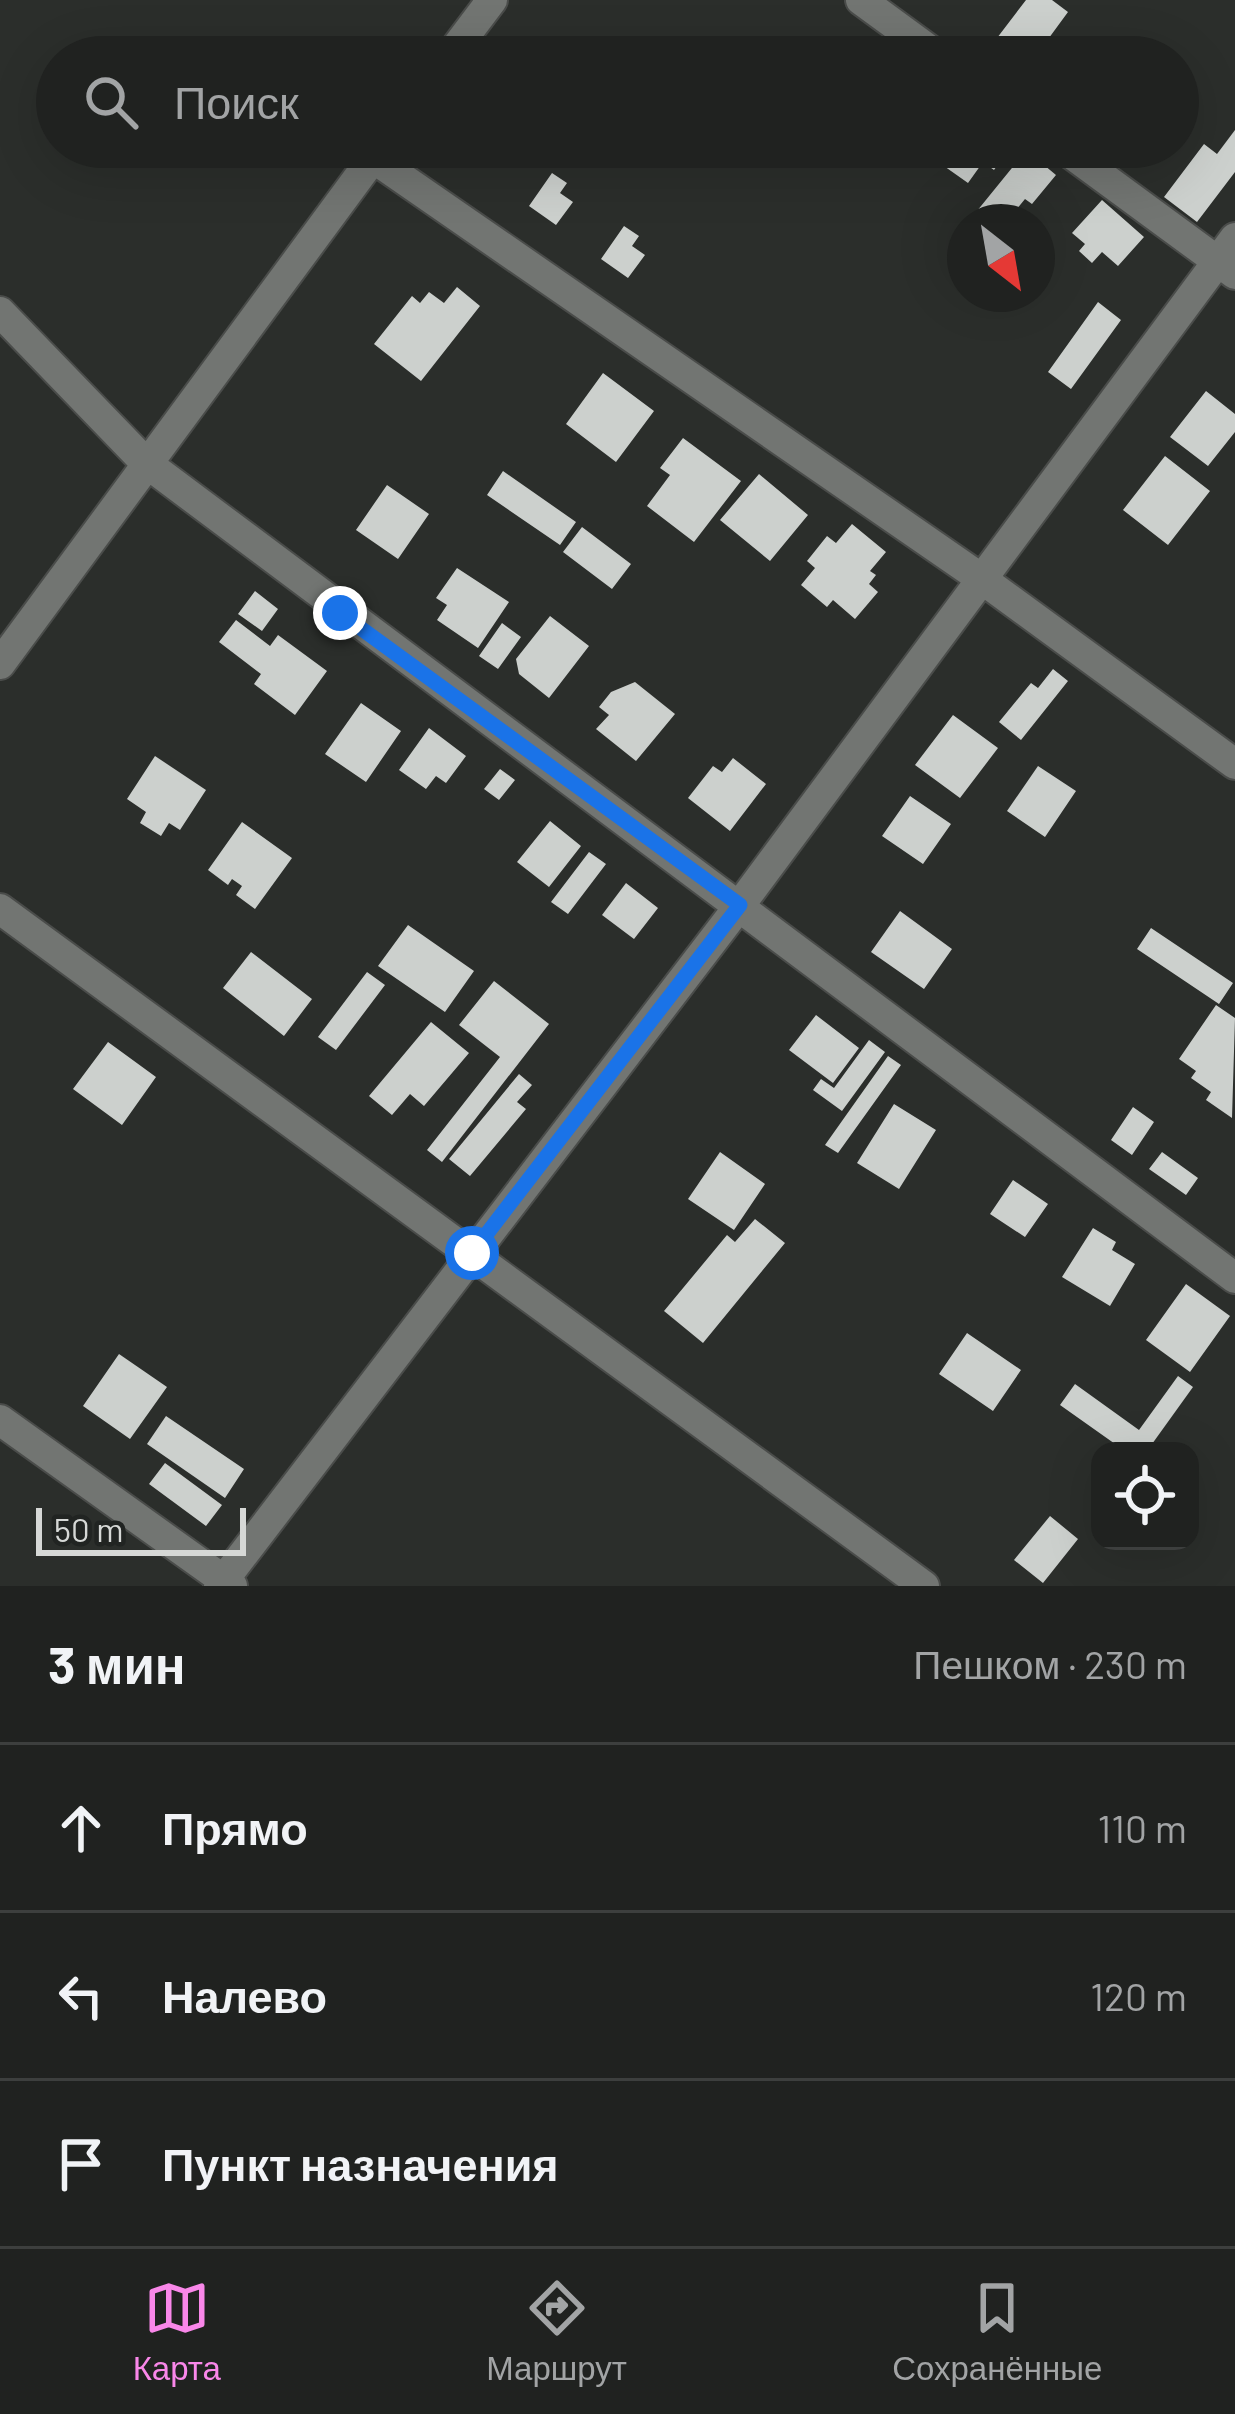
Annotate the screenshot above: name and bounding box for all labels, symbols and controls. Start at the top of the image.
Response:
search box [36,36,1199,168]
icon: search [78,69,144,135]
text: Поиск [174,74,299,128]
north arrow [947,204,1055,312]
route end [313,586,367,640]
route start [445,1226,499,1280]
map controls [1091,1442,1199,1550]
button: locate [1091,1442,1199,1550]
scale bar [36,1502,246,1555]
text: 50 m [54,1509,124,1549]
text: 3 мин [48,1633,186,1694]
text: Пешком · 230 m [913,1640,1187,1687]
icon: ahead [48,1795,114,1861]
text: Прямо [162,1800,308,1854]
text: 110 m [1097,1804,1187,1851]
icon: left [48,1963,114,2029]
text: Налево [162,1968,327,2022]
text: 120 m [1090,1972,1187,2019]
icon: arrive [48,2131,114,2197]
text: Пункт назначения [162,2136,559,2190]
tab: Карта [133,2275,221,2388]
tab: Маршрут [486,2275,627,2388]
tab: Сохранённые [892,2275,1102,2388]

